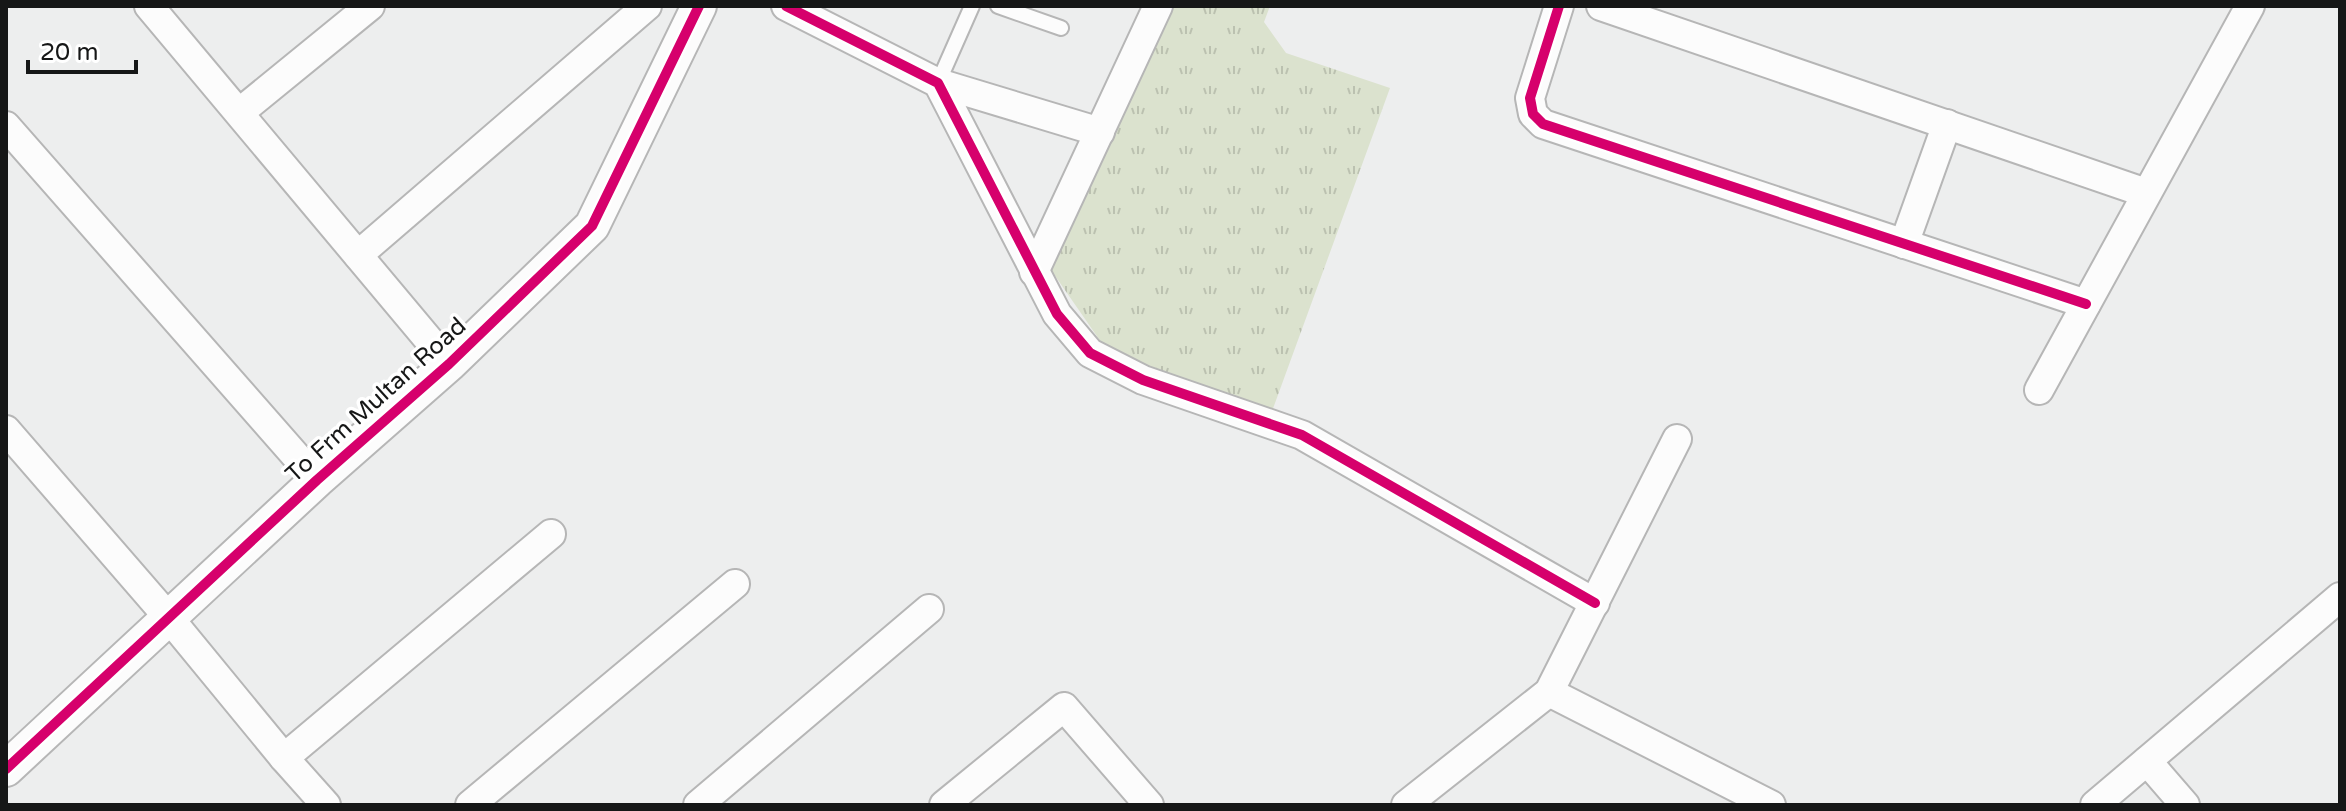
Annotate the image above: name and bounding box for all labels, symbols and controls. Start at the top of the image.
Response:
scale bar [28,24,136,74]
text: 20 m [40,38,98,67]
street label: To Frm Multan Road [280,311,472,489]

